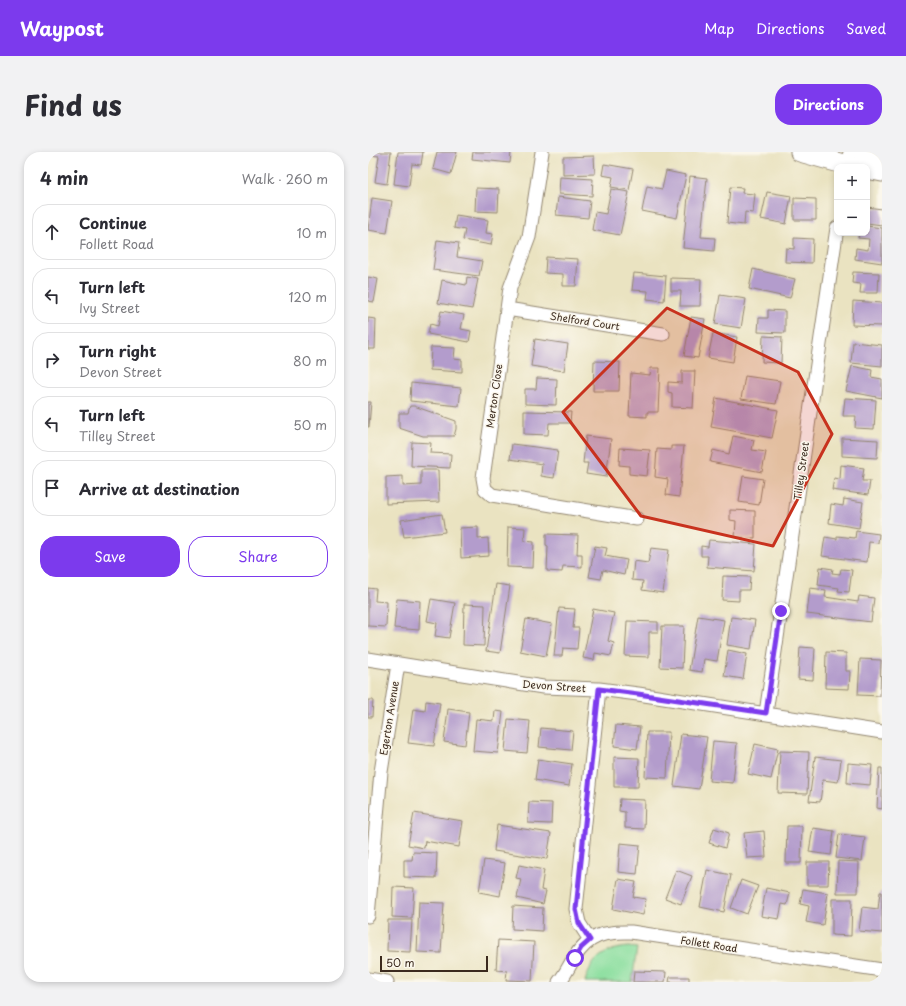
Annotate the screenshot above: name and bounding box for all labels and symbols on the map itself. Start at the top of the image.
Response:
street label: Shelford Court [549,308,621,333]
street label: Merton Close [482,363,505,429]
street label: Tilley Street [789,441,812,501]
route end [772,602,790,620]
street label: Devon Street [522,676,586,695]
street label: Egerton Avenue [375,679,402,756]
street label: Follett Road [679,932,739,955]
route start [566,949,584,967]
scale bar [380,954,488,973]

